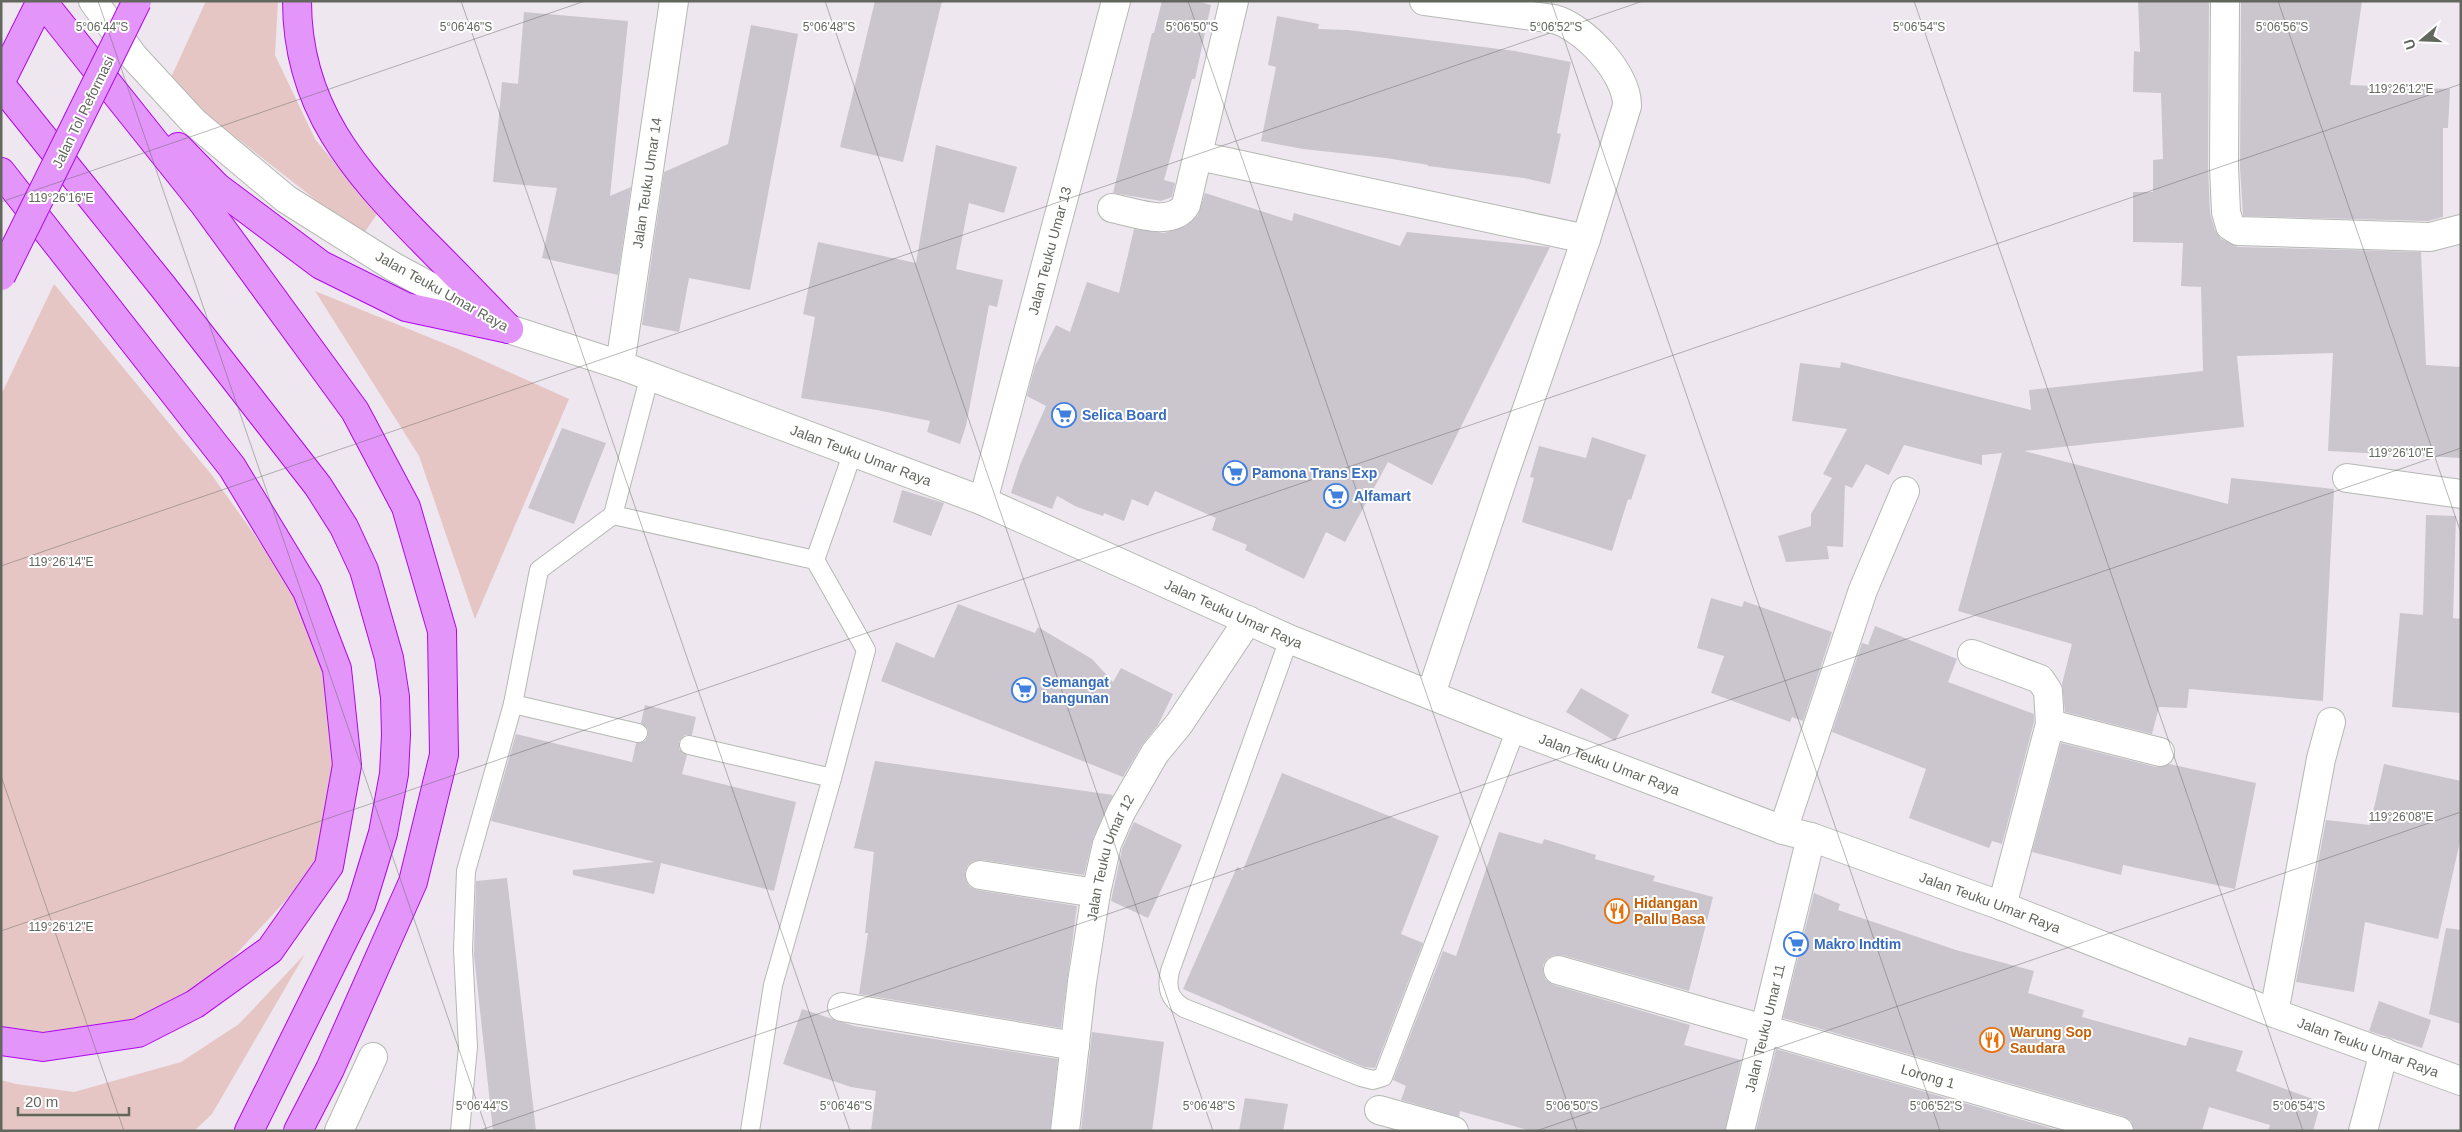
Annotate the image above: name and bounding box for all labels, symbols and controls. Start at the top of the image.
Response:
north arrow [2397,15,2447,65]
text: 5°06'44"S [76,20,128,34]
text: 5°06'46"S [440,20,492,34]
text: 5°06'48"S [803,20,855,34]
text: 5°06'50"S [1166,20,1218,34]
text: 5°06'52"S [1530,20,1582,34]
text: 5°06'54"S [1893,20,1945,34]
text: 5°06'56"S [2256,20,2308,34]
text: U [2400,37,2419,52]
street label: Jalan Tol Reformasi [49,53,117,171]
text: 119°26'12"E [2368,82,2434,96]
street label: Jalan Teuku Umar 14 [629,116,665,250]
street label: Jalan Teuku Umar 13 [1025,185,1074,317]
text: 119°26'16"E [28,191,94,205]
street label: Jalan Teuku Umar Raya [373,248,511,334]
supermarket icon: Selica Board [1051,402,1077,428]
place label: Selica Board [1082,407,1167,423]
street label: Jalan Teuku Umar Raya [788,422,934,489]
text: 119°26'10"E [2368,446,2434,460]
supermarket icon: Pamona Trans Exp [1222,460,1248,486]
place label: Pamona Trans Exp [1252,465,1377,481]
supermarket icon: Alfamart [1323,483,1349,509]
place label: Alfamart [1354,488,1411,504]
text: 119°26'14"E [28,555,94,569]
street label: Jalan Teuku Umar Raya [1162,576,1305,652]
place label: Semangat bangunan [1042,674,1109,706]
supermarket icon: Semangat bangunan [1011,677,1037,703]
street label: Jalan Teuku Umar Raya [1537,730,1682,798]
street label: Jalan Teuku Umar 12 [1084,791,1137,922]
text: 119°26'08"E [2368,810,2434,824]
street label: Jalan Teuku Umar Raya [1917,869,2063,936]
place label: Hidangan Pallu Basa [1634,895,1705,927]
restaurant icon: Hidangan Pallu Basa [1604,898,1630,924]
text: 119°26'12"E [28,920,94,934]
supermarket icon: Makro Indtim [1783,931,1809,957]
place label: Makro Indtim [1814,936,1901,952]
street label: Jalan Teuku Umar 11 [1742,962,1788,1094]
street label: Jalan Teuku Umar Raya [2295,1014,2441,1080]
place label: Warung Sop Saudara [2010,1024,2092,1056]
restaurant icon: Warung Sop Saudara [1979,1027,2005,1053]
street label: Lorong 1 [1899,1061,1957,1092]
scale bar [18,1084,129,1116]
text: 20 m [25,1093,58,1110]
text: 5°06'44"S [456,1099,508,1113]
text: 5°06'46"S [820,1099,872,1113]
text: 5°06'48"S [1183,1099,1235,1113]
text: 5°06'50"S [1546,1099,1598,1113]
text: 5°06'52"S [1910,1099,1962,1113]
text: 5°06'54"S [2273,1099,2325,1113]

